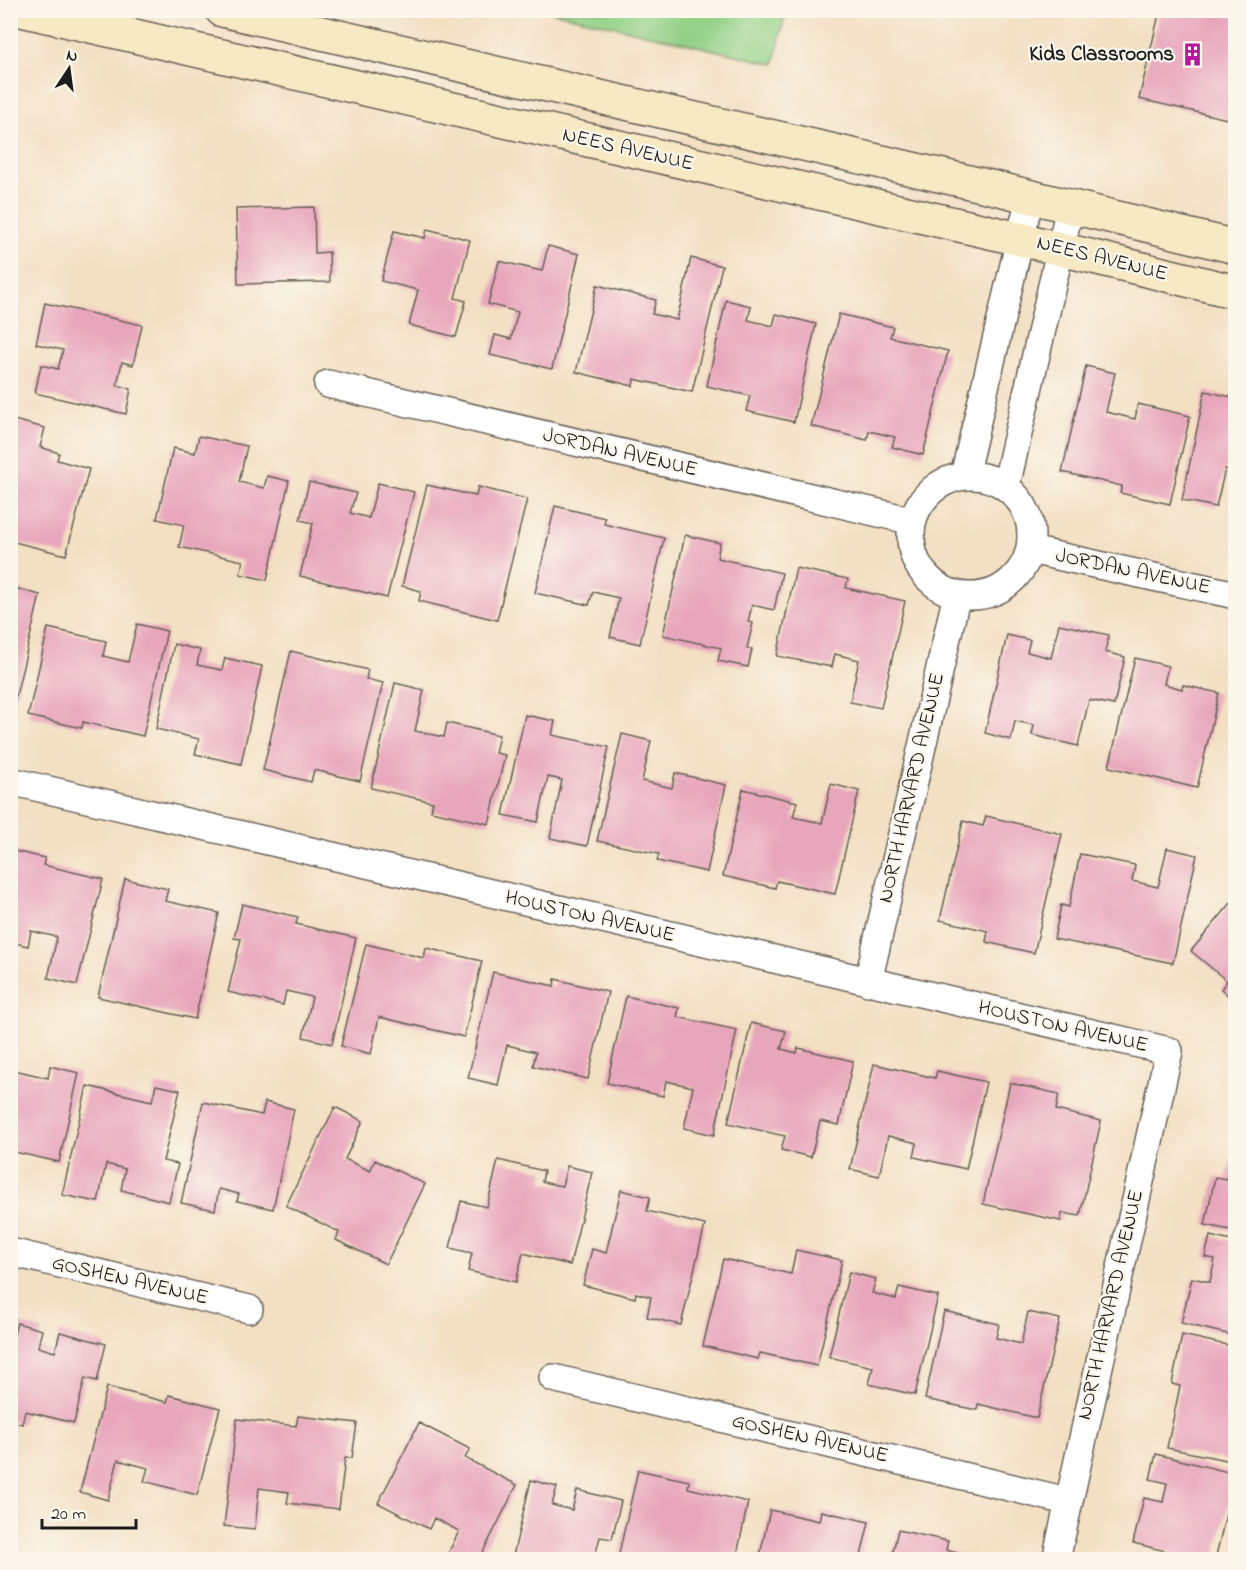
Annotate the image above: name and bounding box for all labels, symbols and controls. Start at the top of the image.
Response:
north arrow [39,39,99,99]
place label: Kids Classrooms [1029,40,1174,70]
building icon: Kids Classrooms [1179,42,1205,68]
text: N [64,43,80,69]
street label: NEES AVENUE [559,120,697,180]
street label: NEES AVENUE [1033,228,1171,290]
street label: JORDAN AVENUE [540,421,700,485]
street label: JORDAN AVENUE [1053,541,1213,603]
street label: NORTH HARVARD AVENUE [871,670,953,906]
street label: HOUSTON AVENUE [502,883,678,951]
street label: HOUSTON AVENUE [975,993,1151,1061]
street label: NORTH HARVARD AVENUE [1070,1187,1152,1423]
street label: GOSHEN AVENUE [49,1248,211,1314]
street label: GOSHEN AVENUE [729,1406,891,1472]
scale bar [42,1492,136,1530]
text: 20 m [51,1502,86,1528]

